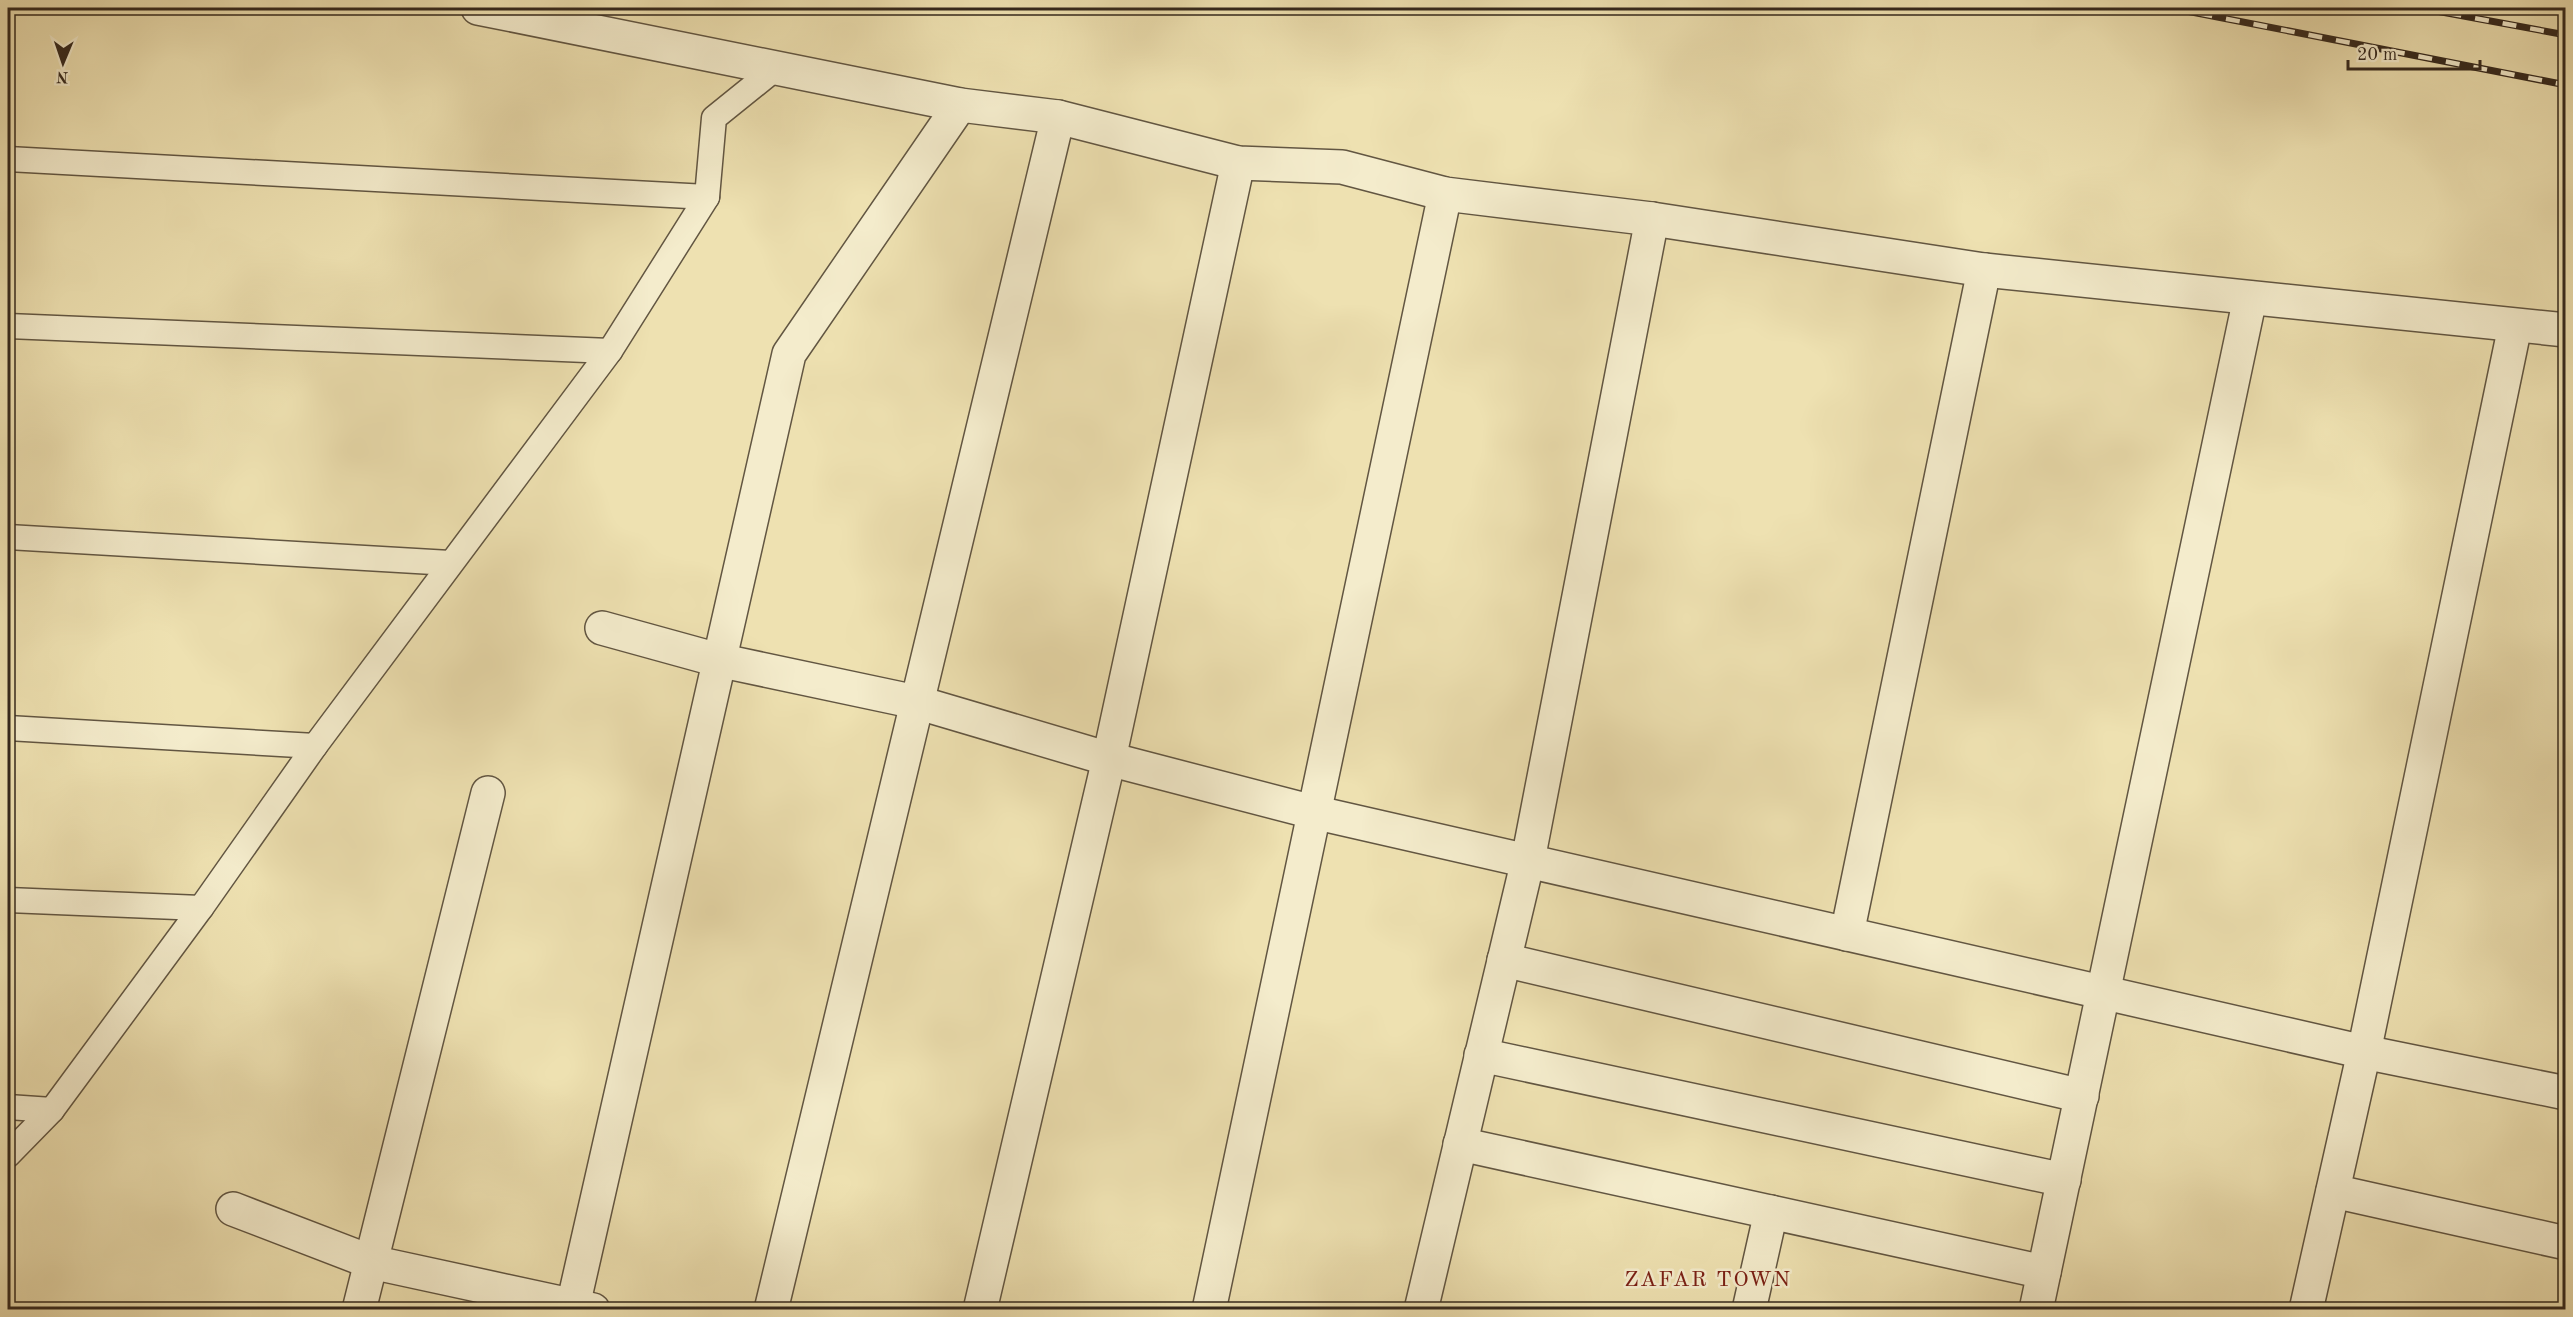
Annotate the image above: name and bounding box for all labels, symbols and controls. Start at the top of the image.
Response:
north arrow [33,33,93,93]
scale bar [2348,33,2480,71]
text: 20 m [2357,46,2397,64]
text: N [55,68,69,84]
district label: ZAFAR TOWN [1624,1269,1792,1291]

